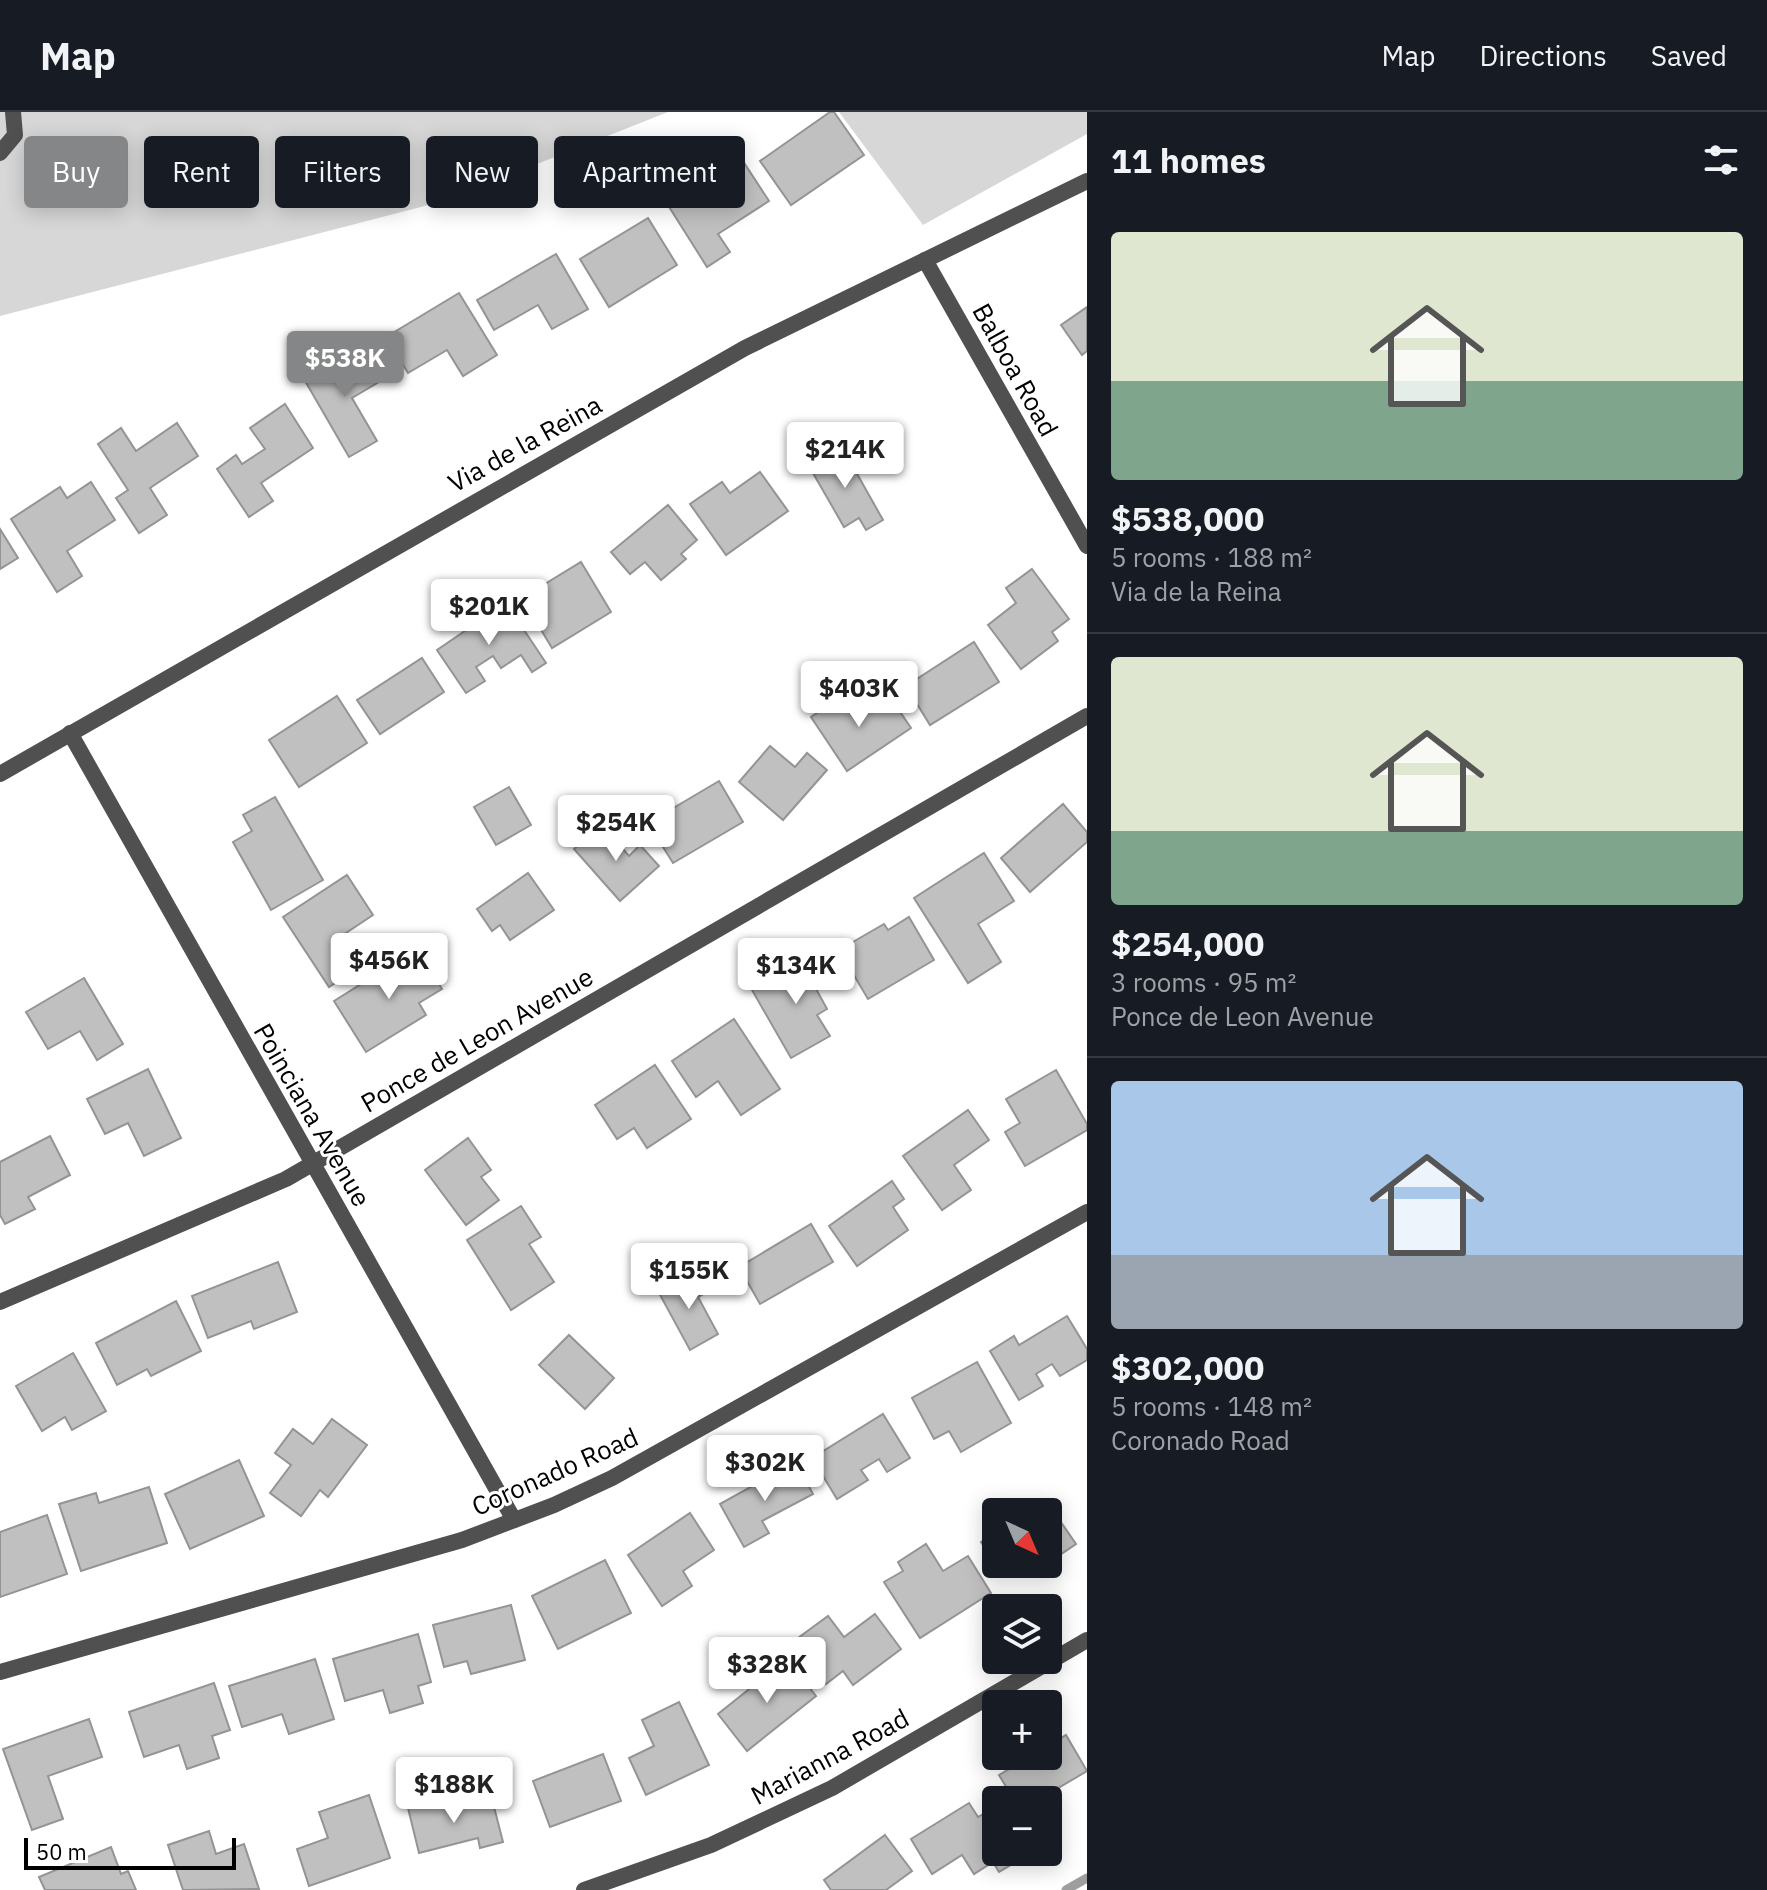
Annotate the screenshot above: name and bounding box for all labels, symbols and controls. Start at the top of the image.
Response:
text: Map [40,31,116,80]
text: Map [1381,37,1435,74]
text: Directions [1479,37,1607,74]
text: Saved [1651,37,1727,74]
chip: Buy [24,136,128,208]
chip: Rent [144,136,259,208]
chip: Filters [275,136,410,208]
chip: New [426,136,538,208]
chip: Apartment [554,136,745,208]
text: 11 homes [1111,138,1266,182]
icon: filters [1699,138,1743,182]
icon: home [1355,284,1499,428]
street label: Balboa Road [965,297,1066,442]
pin: $538K [289,331,401,399]
text: $538K [305,340,385,374]
street label: Via de la Reina [442,387,607,499]
pin: $214K [789,422,901,490]
text: $214K [805,431,885,465]
text: $538,000 [1111,496,1264,540]
text: 5 rooms · 188 m² [1111,540,1312,574]
text: Via de la Reina [1111,574,1282,608]
pin: $201K [433,579,545,647]
text: $201K [449,588,529,622]
pin: $403K [803,661,915,729]
text: $403K [819,670,899,704]
icon: home [1355,709,1499,853]
pin: $254K [560,795,672,863]
text: $254K [576,804,656,838]
text: $254,000 [1111,921,1264,965]
pin: $456K [333,933,445,1001]
pin: $134K [740,938,852,1006]
text: $456K [349,942,429,976]
text: $134K [756,947,836,981]
street label: Ponce de Leon Avenue [354,959,599,1120]
text: 3 rooms · 95 m² [1111,965,1296,999]
text: Ponce de Leon Avenue [1111,999,1374,1033]
street label: Poinciana Avenue [247,1017,379,1212]
icon: home [1355,1133,1499,1277]
pin: $155K [633,1243,745,1311]
text: $155K [649,1252,729,1286]
text: $302,000 [1111,1345,1264,1389]
text: 5 rooms · 148 m² [1111,1389,1312,1423]
street label: Coronado Road [466,1419,643,1523]
text: Coronado Road [1111,1423,1290,1457]
pin: $302K [709,1435,821,1503]
text: $302K [725,1444,805,1478]
north arrow [982,1498,1062,1578]
map controls [982,1498,1062,1866]
button: layers [982,1594,1062,1674]
pin: $328K [711,1637,823,1705]
text: $328K [727,1646,807,1680]
button: + [982,1690,1062,1770]
street label: Marianna Road [745,1700,914,1812]
pin: $188K [398,1757,510,1825]
text: $188K [414,1766,494,1800]
button: − [982,1786,1062,1866]
scale bar [24,1834,236,1870]
text: 50 m [36,1837,87,1866]

